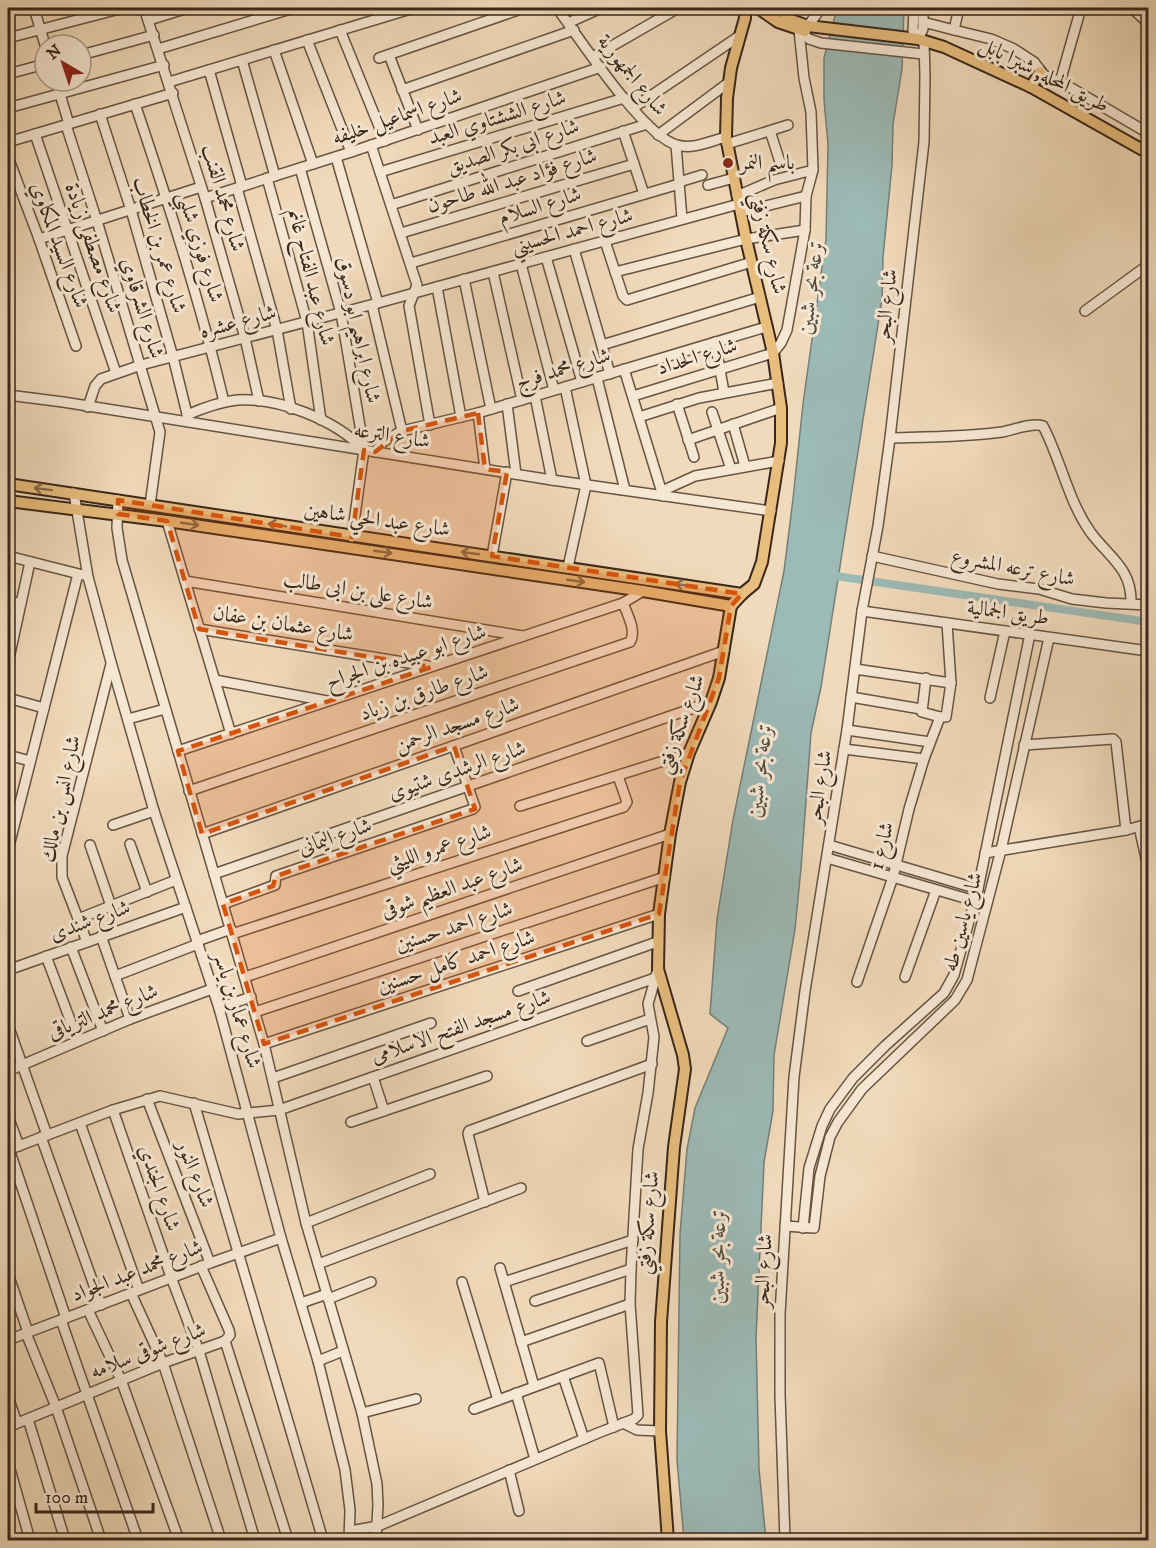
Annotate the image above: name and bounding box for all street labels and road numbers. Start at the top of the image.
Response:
street label: شارع الجمهورية [588,29,673,124]
street label: طريق المحله, شبرا بابل [974,31,1113,120]
street label: شارع اسماعيل خليفه [328,83,467,155]
street label: شارع الششتاوي العبد [425,85,570,155]
street label: شارع ابى بكر الصديق [443,113,584,184]
street label: شارع فؤاد عبد الله طاحون [422,138,601,223]
street label: شارع محمد القنب [191,141,251,256]
street label: شارع عمر بن الخطاب [122,174,192,318]
street label: شارع السيد المكاوي [20,178,94,313]
street label: شارع مصطفى زيادة [55,179,127,318]
street label: شارع السلام [495,181,586,235]
street label: شارع فوزي شلبي [165,188,229,307]
street label: شارع سكة زفتي [738,189,792,298]
street label: شارع احمد الحسيني [508,202,637,266]
street label: شارع عبد الفتاح غانم [277,206,341,349]
street label: شارع الشرقاوي [111,254,170,363]
street label: شارع ابراهيم ابو دسوق [323,254,386,407]
street label: شارع البحر [870,268,908,347]
street label: شارع عشره [197,299,280,349]
street label: شارع الحداد [654,332,742,385]
street label: شارع محمد فرج [512,342,615,401]
street label: شارع الترعه [351,417,432,459]
street label: شارع عبد الحي شاهين [301,497,452,549]
street label: شارع ترعه المشروع [948,543,1077,597]
street label: شارع على بن ابى طالب [281,566,435,620]
street label: طريق الجمالية [965,594,1051,632]
street label: شارع عثمان بن عفان [210,600,355,652]
street label: شارع ابو عبيده بن الجراح [322,619,491,700]
street label: شارع طارق بن زياد [356,659,493,731]
street label: شارع سكة زفتي [651,671,717,779]
street label: شارع مسجد الرحمن [391,692,524,762]
street label: شارع انس بن مالك [35,733,91,866]
street label: شارع الرشدى شتيوى [385,735,531,811]
street label: شارع البحر [801,748,843,828]
street label: شارع اليمانى [295,812,377,865]
street label: شارع عمرو الليثي [383,819,497,883]
street label: شارع 1 [863,819,904,874]
street label: شارع عبد العظيم شوقى [378,852,529,931]
street label: شارع ياسين طه [937,869,993,976]
street label: شارع شندى [46,894,135,951]
street label: شارع احمد حسنين [392,896,517,962]
street label: شارع احمد كامل حسنين [374,924,539,1004]
street label: شارع عمار بن ياسر [202,946,267,1073]
street label: شارع محمد الترياقى [44,978,164,1050]
street label: شارع مسجد الفتح الاسلامى [368,984,556,1075]
street label: شارع النور [166,1135,220,1213]
street label: شارع الجندي [128,1141,186,1236]
street label: شارع سكة زفتي [631,1170,671,1276]
street label: شارع البحر [749,1233,783,1311]
street label: شارع محمد عبد الجواد [67,1234,208,1312]
street label: شارع شوقى سلامه [86,1317,211,1389]

